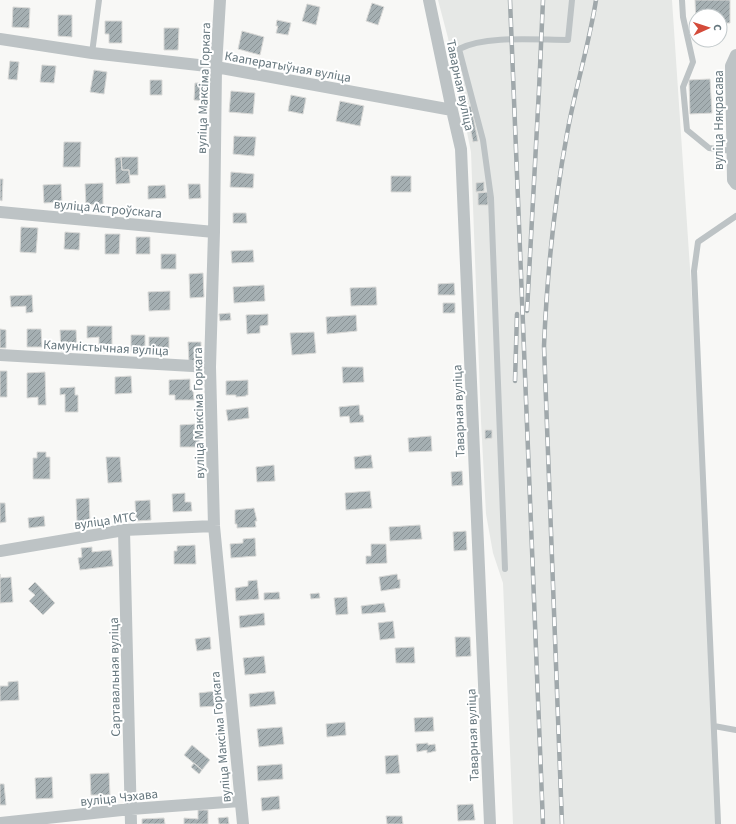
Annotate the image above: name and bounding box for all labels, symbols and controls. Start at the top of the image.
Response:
north arrow [688,8,728,48]
street label: вуліца Максіма Горкага [193,22,215,154]
text: С [710,24,725,32]
street label: Таварная вуліца [442,38,478,132]
street label: Кааператыўная вуліца [223,47,352,87]
street label: вуліца Някрасава [710,70,728,170]
street label: вуліца Астроўскага [53,195,163,223]
street label: Камуністычная вуліца [43,336,169,360]
street label: вуліца Максіма Горкага [189,347,209,479]
street label: Таварная вуліца [448,364,470,458]
street label: вуліца МТС [73,508,137,534]
street label: Сартавальная вуліца [105,617,125,737]
street label: вуліца Максіма Горкага [206,671,236,803]
street label: Таварная вуліца [462,688,484,782]
street label: вуліца Чэхава [79,785,159,811]

